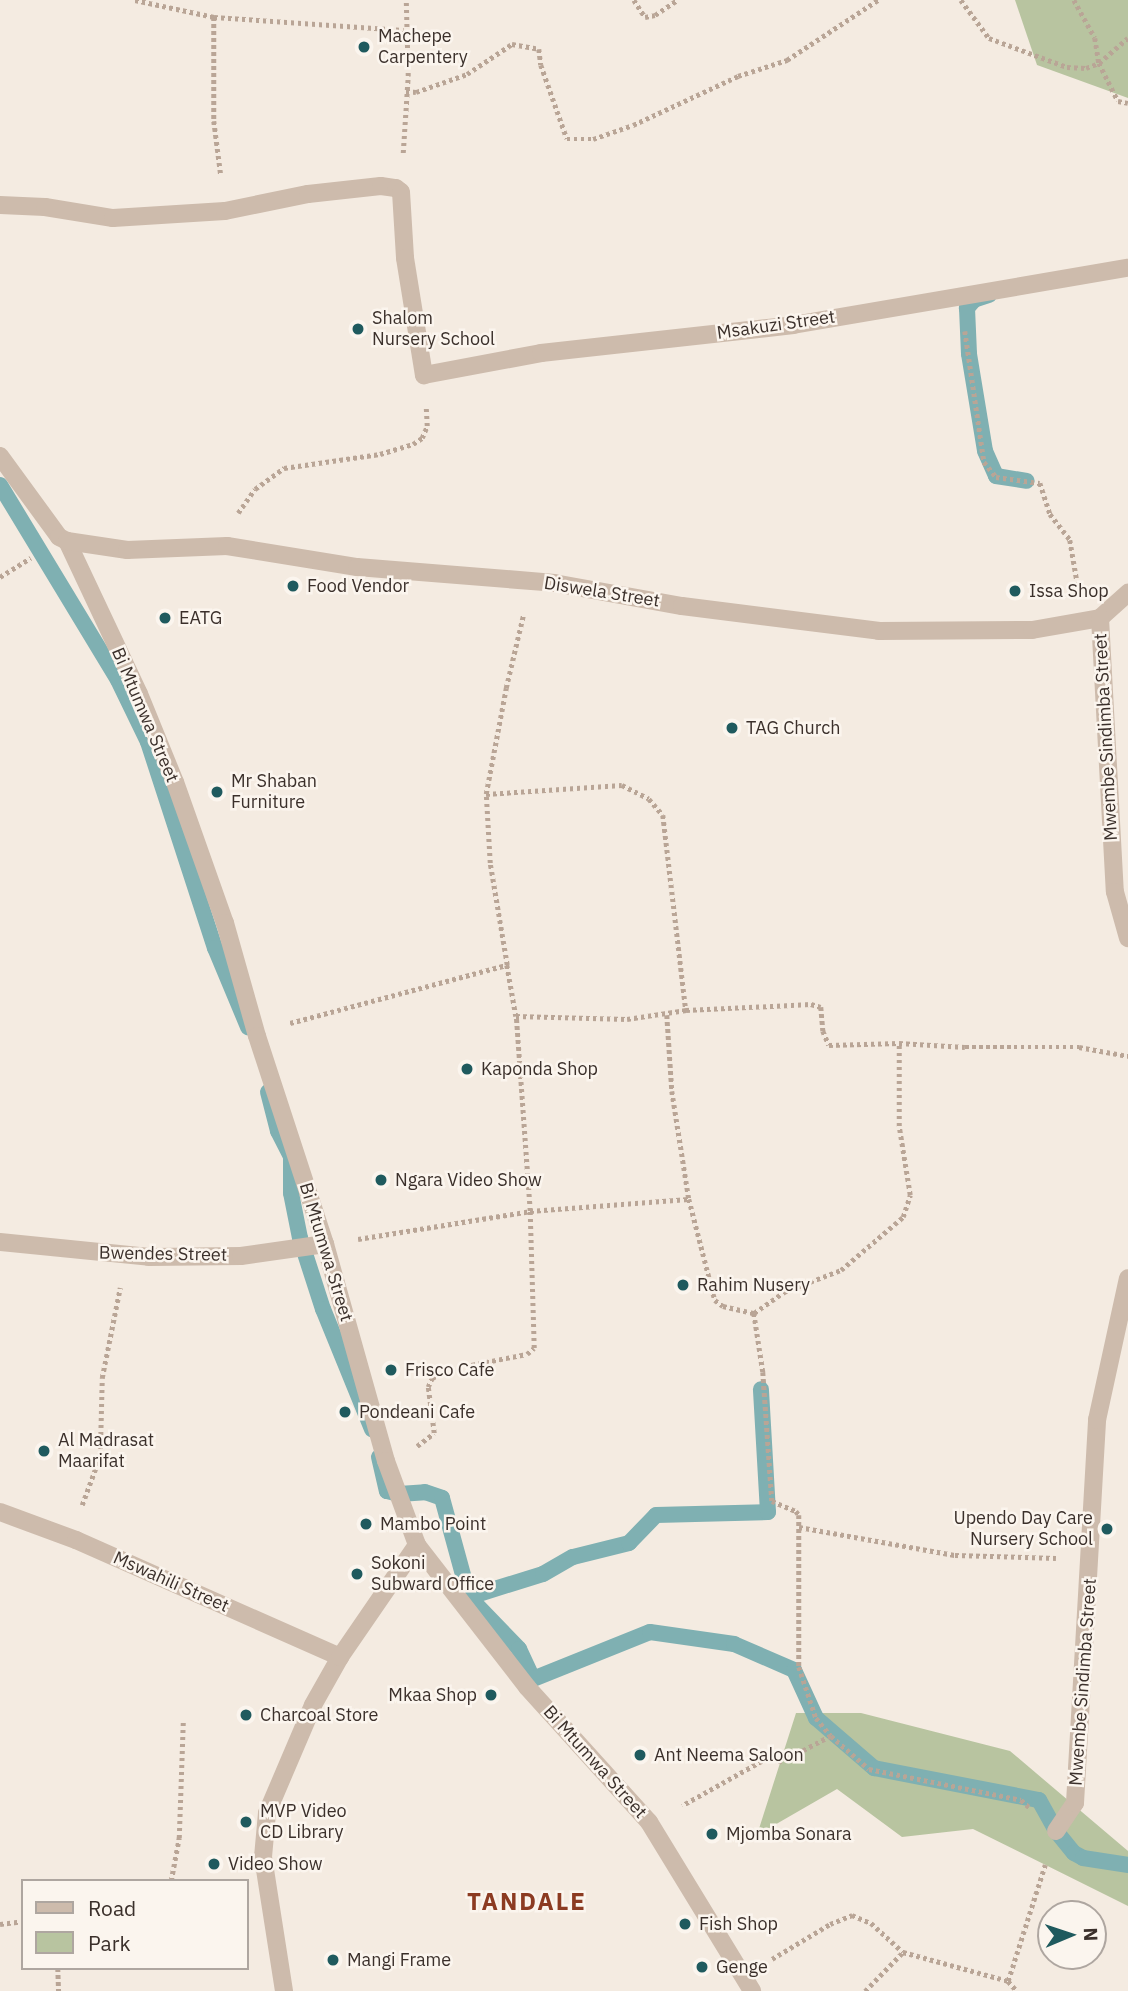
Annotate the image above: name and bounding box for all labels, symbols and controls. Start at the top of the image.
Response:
place label: Machepe Carpentery [378,26,468,68]
marker: Machepe Carpentery [356,39,372,55]
street label: Msakuzi Street [716,306,836,344]
place label: Shalom Nursery School [372,308,495,350]
marker: Shalom Nursery School [350,321,366,337]
street label: Diswela Street [543,572,661,612]
place label: Food Vendor [307,575,409,597]
marker: Food Vendor [285,578,301,594]
place label: Issa Shop [1029,580,1109,602]
marker: Issa Shop [1007,583,1023,599]
place label: EATG [179,607,222,629]
marker: EATG [157,610,173,626]
street label: Mwembe Sindimba Street [1090,633,1122,841]
street label: Bi Mtumwa Street [107,644,183,786]
place label: TAG Church [746,717,841,739]
marker: TAG Church [724,720,740,736]
place label: Mr Shaban Furniture [231,771,317,814]
marker: Mr Shaban Furniture [209,784,225,800]
place label: Kaponda Shop [481,1058,598,1080]
marker: Kaponda Shop [459,1061,475,1077]
place label: Ngara Video Show [395,1169,542,1191]
marker: Ngara Video Show [373,1172,389,1188]
street label: Bi Mtumwa Street [295,1180,357,1324]
street label: Bwendes Street [99,1242,227,1266]
place label: Rahim Nusery [697,1274,810,1296]
marker: Rahim Nusery [675,1277,691,1293]
place label: Frisco Cafe [405,1359,494,1381]
marker: Frisco Cafe [383,1362,399,1378]
place label: Pondeani Cafe [359,1401,475,1423]
marker: Pondeani Cafe [337,1404,353,1420]
place label: Al Madrasat Maarifat [58,1430,154,1472]
marker: Al Madrasat Maarifat [36,1443,52,1459]
place label: Upendo Day Care Nursery School [953,1508,1093,1550]
place label: Mambo Point [380,1513,486,1535]
marker: Mambo Point [358,1516,374,1532]
marker: Upendo Day Care Nursery School [1099,1521,1115,1537]
street label: Mswahili Street [110,1547,232,1617]
place label: Sokoni Subward Office [371,1553,494,1596]
marker: Sokoni Subward Office [349,1566,365,1582]
street label: Mwembe Sindimba Street [1065,1577,1101,1787]
place label: Mkaa Shop [388,1684,477,1706]
marker: Mkaa Shop [483,1687,499,1703]
street label: Bi Mtumwa Street [539,1701,651,1823]
place label: Charcoal Store [260,1704,378,1726]
marker: Charcoal Store [238,1707,254,1723]
place label: Ant Neema Saloon [654,1744,804,1766]
marker: Ant Neema Saloon [632,1747,648,1763]
place label: MVP Video CD Library [260,1801,347,1843]
marker: MVP Video CD Library [238,1814,254,1830]
place label: Mjomba Sonara [726,1823,852,1845]
marker: Mjomba Sonara [704,1826,720,1842]
place label: Video Show [228,1853,323,1875]
marker: Video Show [206,1856,222,1872]
legend [21,1879,248,1970]
district label: TANDALE [468,1888,586,1916]
text: Road [88,1894,136,1922]
north arrow [1037,1900,1107,1970]
place label: Fish Shop [699,1913,778,1935]
marker: Fish Shop [677,1916,693,1932]
text: N [1079,1927,1103,1942]
text: Park [88,1929,131,1957]
place label: Mangi Frame [347,1949,451,1971]
marker: Mangi Frame [325,1952,341,1968]
place label: Genge [716,1956,768,1978]
marker: Genge [694,1959,710,1975]

